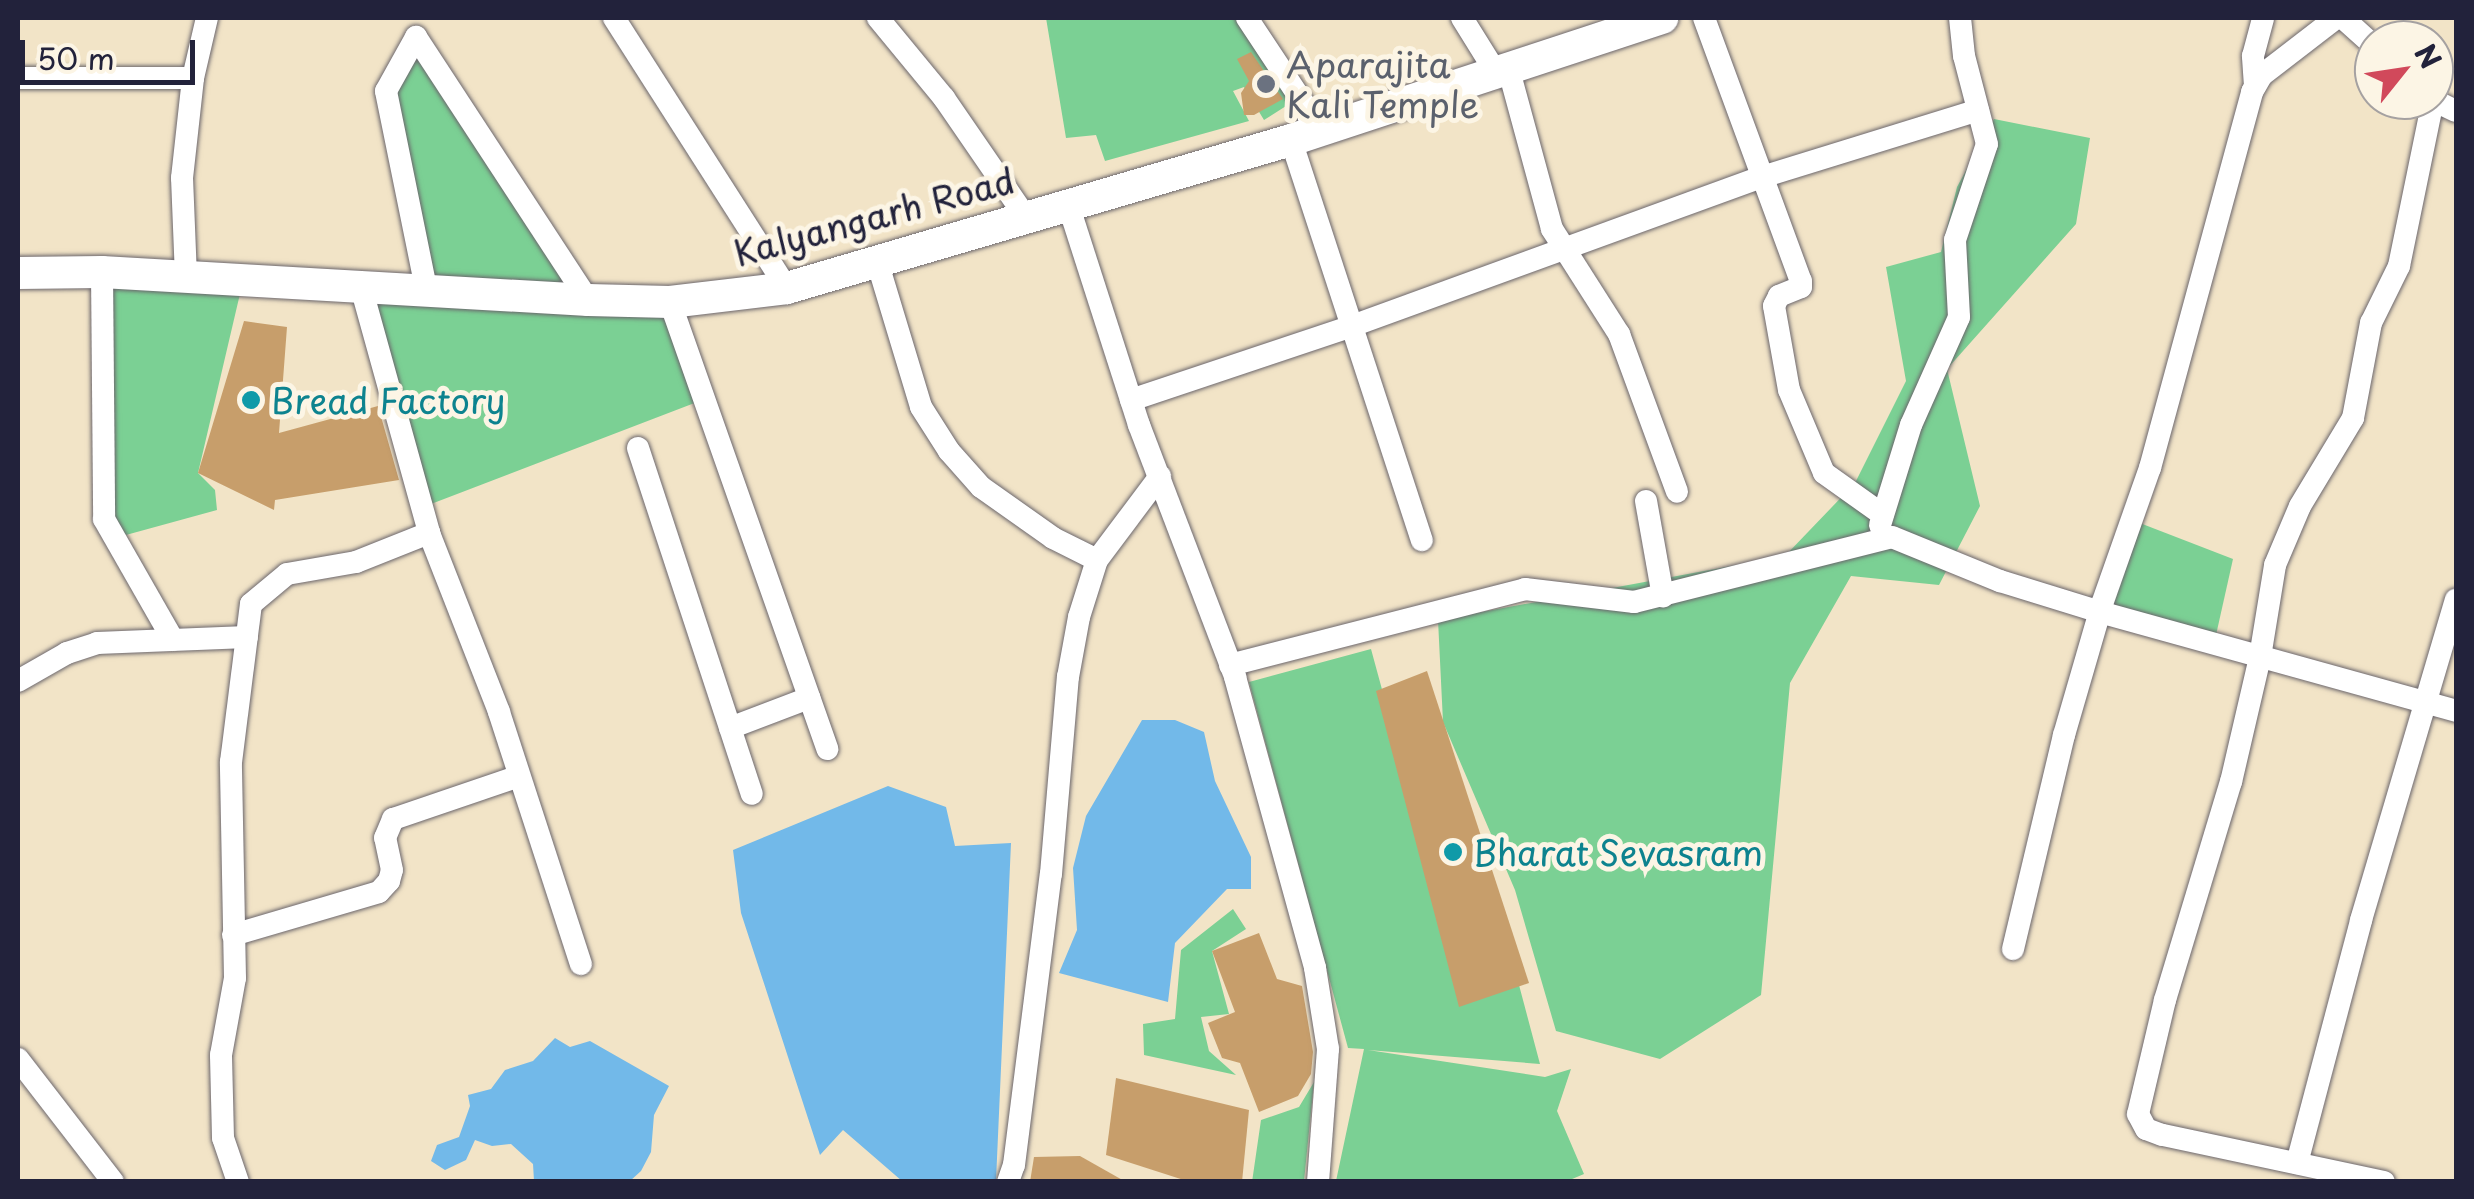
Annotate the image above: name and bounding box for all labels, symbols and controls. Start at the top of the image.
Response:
scale bar [25,20,200,82]
north arrow [2354,20,2454,120]
text: 50 m [37,35,115,80]
text: N [2405,35,2453,76]
place label: Aparajita Kali Temple [1286,43,1480,125]
marker: Aparajita Kali Temple [1255,73,1277,95]
street label: Kalyangarh Road [728,158,1020,274]
place label: Bread Factory [271,379,507,421]
marker: Bread Factory [240,389,262,411]
place label: Bharat Sevasram [1473,831,1766,873]
marker: Bharat Sevasram [1442,841,1464,863]

